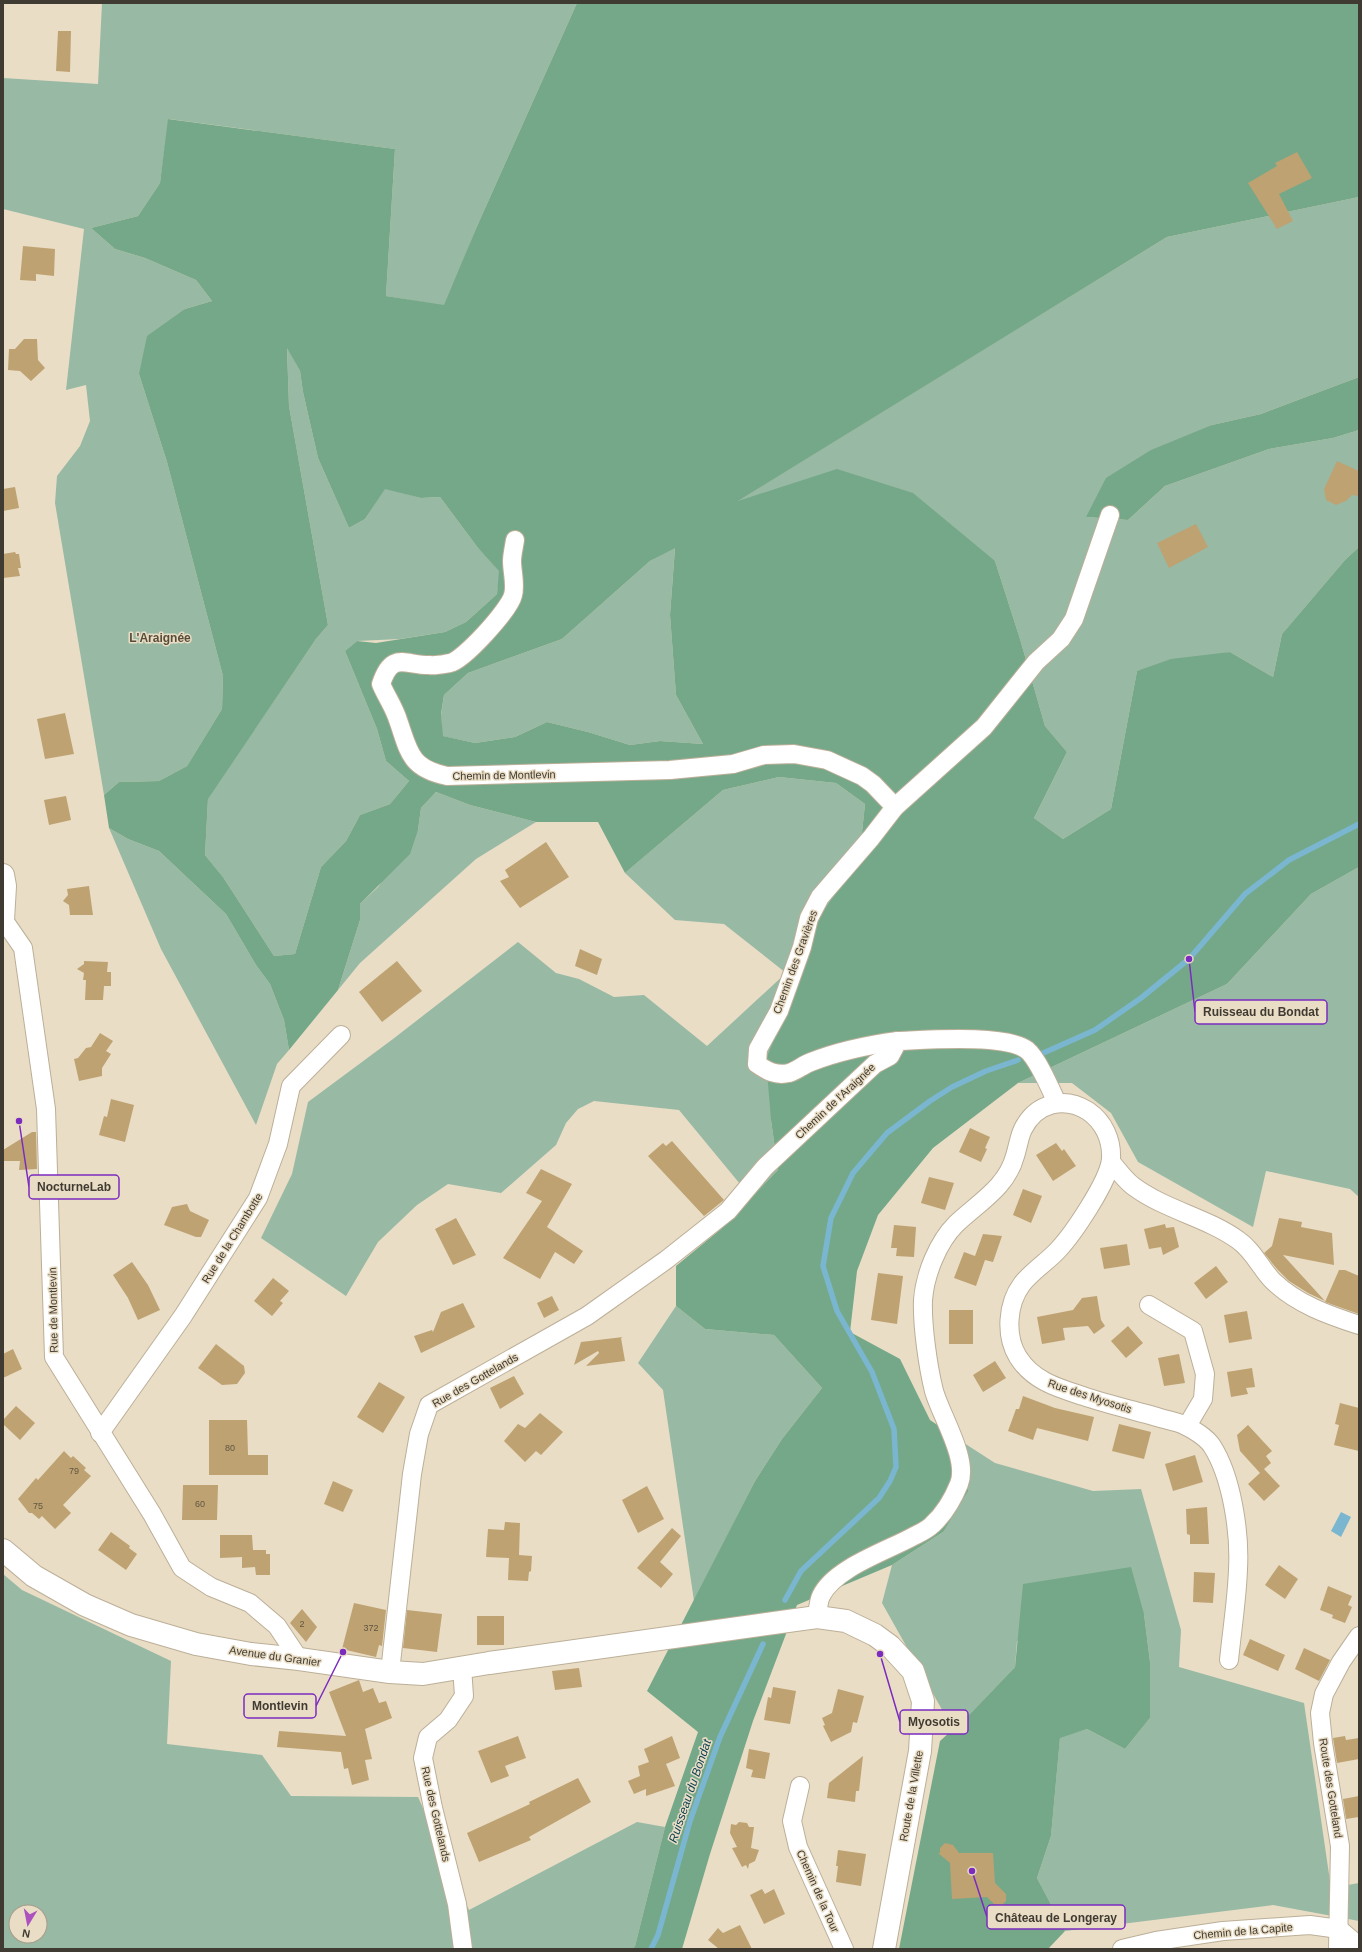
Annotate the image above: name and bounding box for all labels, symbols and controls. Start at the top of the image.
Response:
district label: L'Araignée [129,631,191,645]
street label: Chemin de Montlevin [452,768,556,782]
street label: Chemin des Gravières [771,908,820,1015]
callout: Ruisseau du Bondat [1195,1000,1327,1024]
text: Ruisseau du Bondat [1203,1005,1319,1019]
street label: Chemin de l'Araignée [793,1061,877,1141]
callout: NocturneLab [29,1175,119,1199]
text: NocturneLab [37,1180,111,1194]
street label: Rue de la Chambotte [199,1191,265,1285]
street label: Rue de Montlevin [46,1267,60,1353]
street label: Rue des Gottelands [430,1350,521,1410]
street label: Rue des Myosotis [1047,1377,1134,1415]
house number: 80 [225,1443,235,1453]
house number: 79 [69,1466,79,1476]
house number: 60 [195,1499,205,1509]
house number: 75 [33,1501,43,1511]
house number: 2 [299,1619,305,1629]
house number: 372 [363,1623,379,1633]
street label: Avenue du Granier [229,1644,322,1668]
callout: Montlevin [244,1694,316,1718]
text: Montlevin [252,1699,308,1713]
callout: Myosotis [900,1710,968,1734]
text: Myosotis [908,1715,960,1729]
water label: Ruisseau du Bondat [666,1737,714,1844]
street label: Route des Gotteland [1317,1737,1345,1839]
street label: Route de la Villette [897,1750,925,1842]
street label: Rue des Gottelands [419,1765,453,1863]
street label: Chemin de la Tour [794,1848,842,1934]
north arrow [8,1904,48,1944]
callout: Château de Longeray [987,1905,1125,1929]
text: Château de Longeray [995,1911,1117,1925]
street label: Chemin de la Capite [1193,1921,1293,1941]
text: N [21,1927,31,1940]

